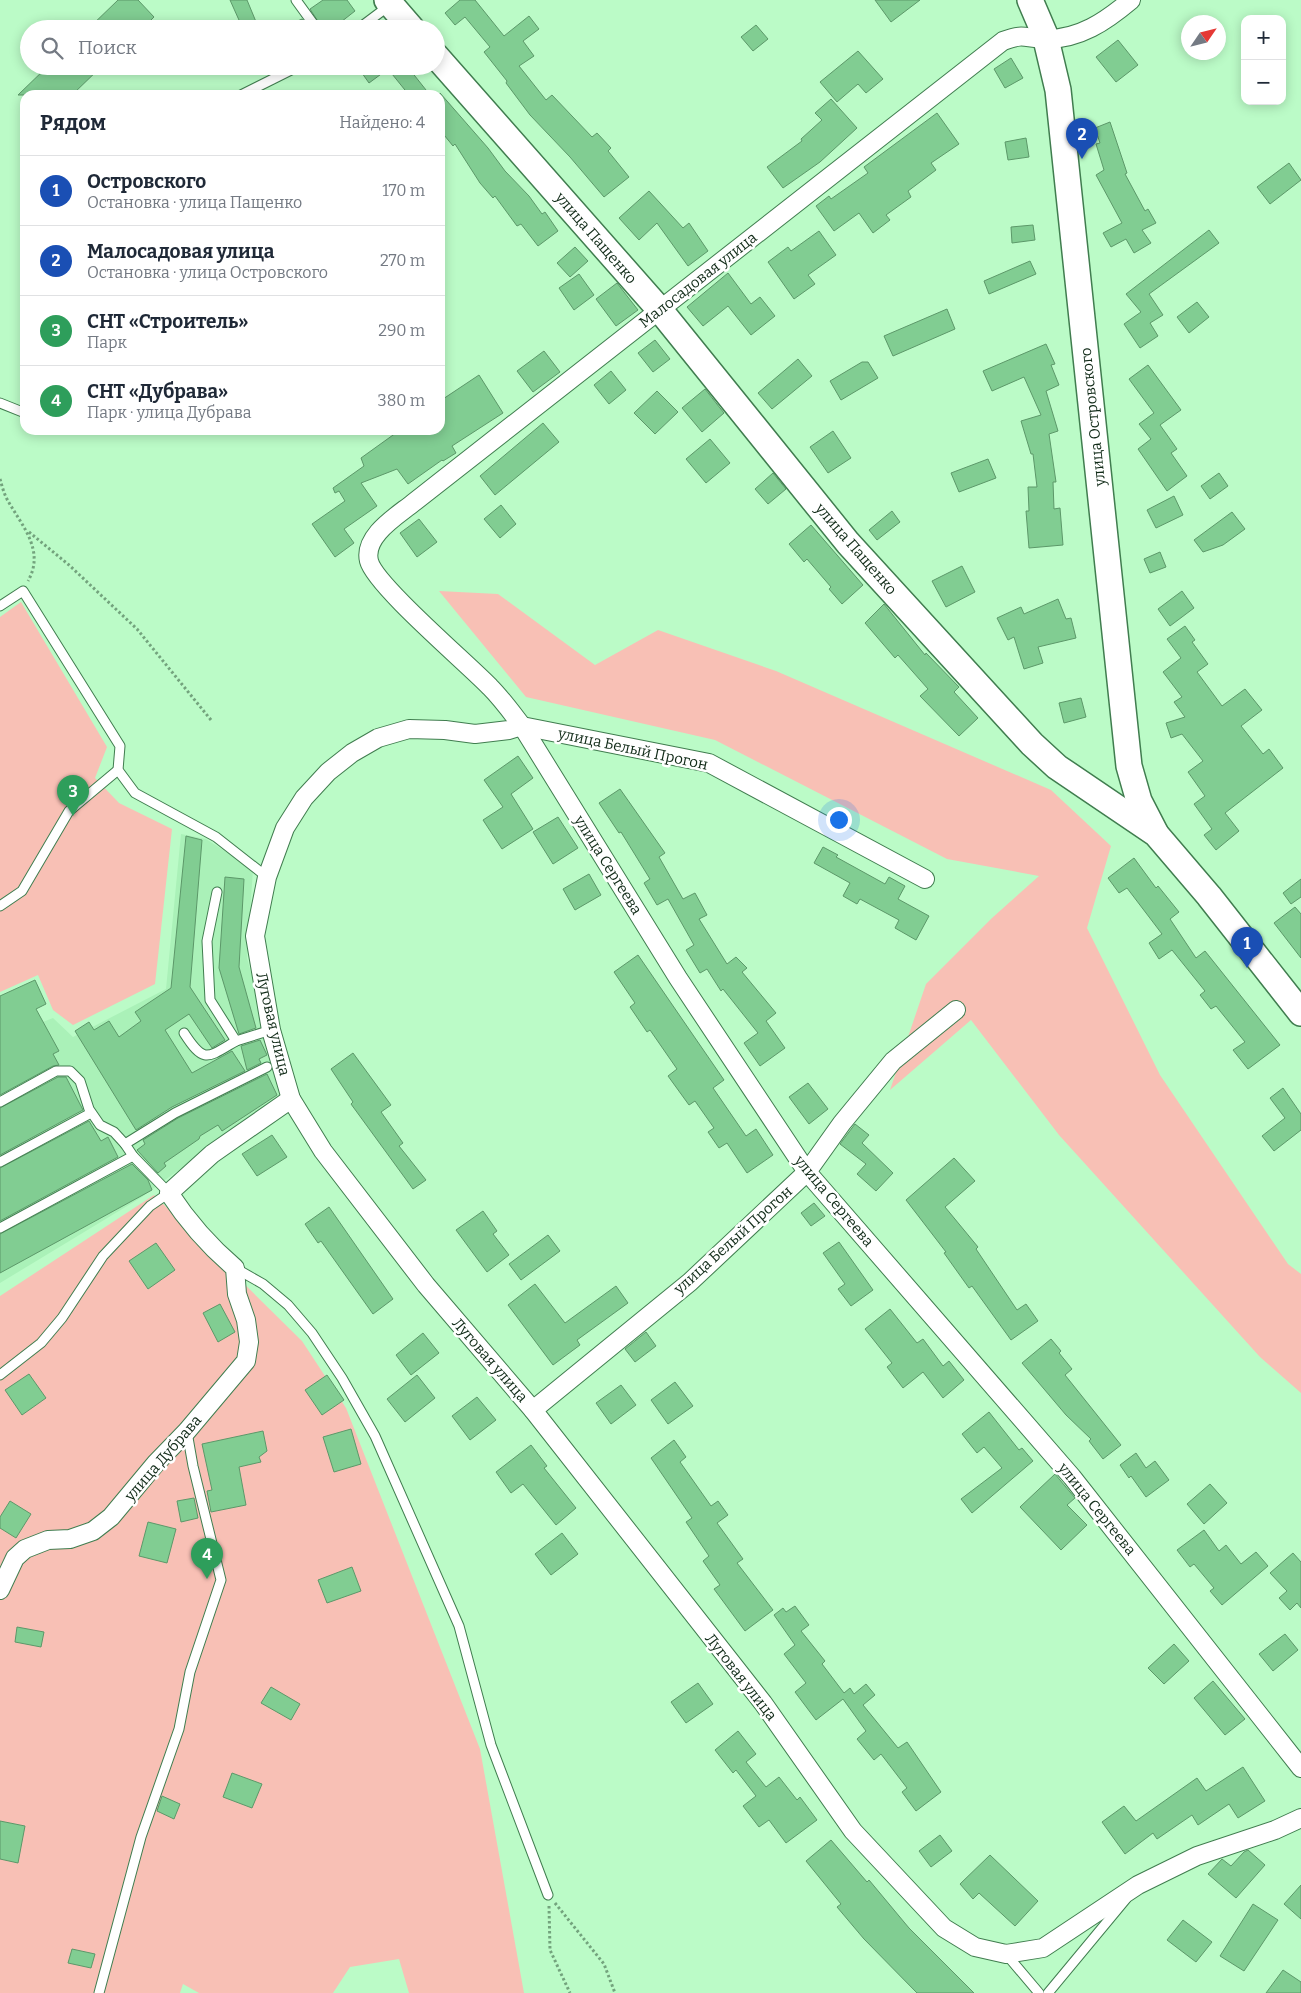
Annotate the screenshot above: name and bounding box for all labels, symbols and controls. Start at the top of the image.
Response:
north arrow [1181,15,1226,60]
map controls [1241,15,1286,105]
button: + [1241,15,1286,60]
search box [20,20,445,75]
icon: search [38,34,66,62]
text: Поиск [78,36,137,59]
button: − [1241,60,1286,105]
text: Рядом [40,110,106,136]
text: Найдено: 4 [339,113,425,132]
pin: 2 [1066,118,1098,159]
text: Островского [87,170,206,193]
text: 1 [53,181,59,200]
text: 170 m [382,181,425,200]
street label: улица Пащенко [551,188,641,287]
text: Остановка · улица Пащенко [87,193,302,212]
street label: Малосадовая улица [636,228,760,332]
text: Малосадовая улица [87,240,274,263]
text: 2 [51,251,61,270]
text: 270 m [380,251,425,270]
text: Остановка · улица Островского [87,263,328,282]
text: СНТ «Строитель» [87,310,248,333]
text: 3 [51,321,61,340]
text: 290 m [378,321,425,340]
text: Парк [87,333,127,352]
street label: улица Островского [1077,347,1109,488]
text: СНТ «Дубрава» [87,380,228,403]
text: 4 [51,391,61,410]
text: 380 m [378,391,425,410]
text: Парк · улица Дубрава [87,403,252,422]
street label: улица Пащенко [811,499,901,598]
street label: улица Белый Прогон [555,724,710,774]
pin: 3 [57,775,89,816]
your location [826,807,852,833]
street label: улица Сергеева [570,811,646,918]
pin: 1 [1231,927,1263,968]
street label: Луговая улица [252,971,294,1077]
street label: улица Сергеева [790,1151,877,1250]
street label: улица Белый Прогон [670,1182,796,1298]
street label: Луговая улица [449,1314,531,1406]
street label: улица Дубрава [120,1411,205,1505]
street label: улица Сергеева [1054,1458,1140,1559]
pin: 4 [191,1538,223,1579]
street label: Луговая улица [701,1630,781,1724]

